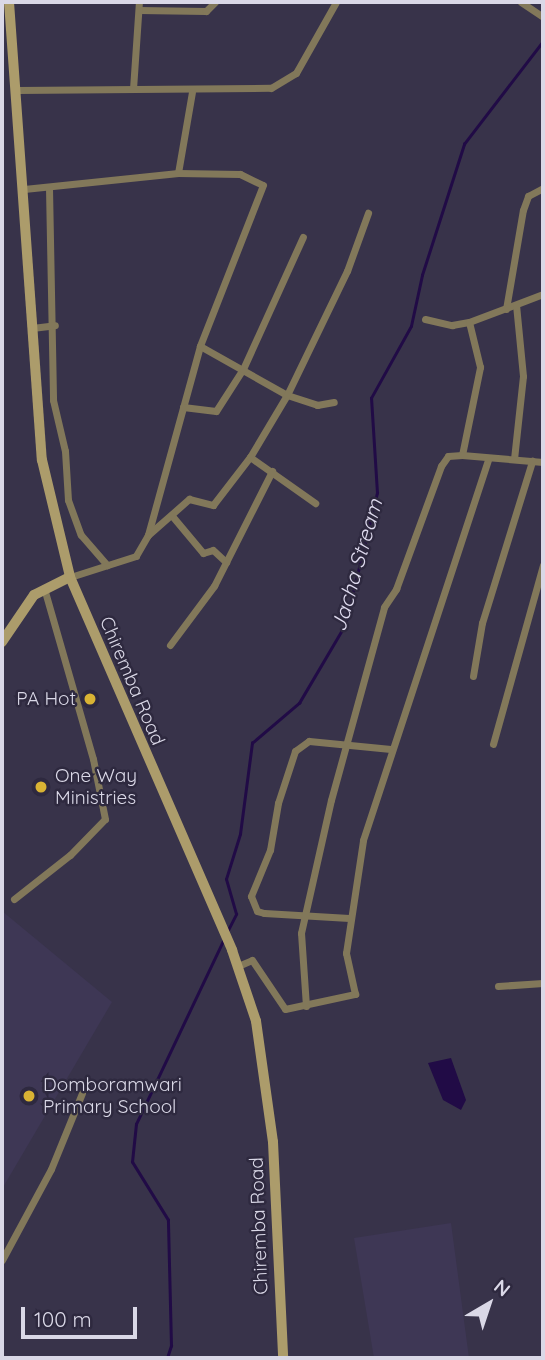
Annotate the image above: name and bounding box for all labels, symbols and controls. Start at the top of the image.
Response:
water label: Jacha Stream [325,496,387,634]
street label: Chiremba Road [95,613,169,749]
place label: PA Hot [16,688,76,710]
marker: PA Hot [82,691,98,707]
place label: One Way Ministries [55,765,137,809]
marker: One Way Ministries [33,779,49,795]
place label: Domboramwari Primary School [43,1074,182,1118]
marker: Domboramwari Primary School [21,1088,37,1104]
street label: Chiremba Road [245,1157,273,1295]
north arrow [454,1269,524,1339]
text: N [489,1274,515,1301]
scale bar [24,1294,140,1338]
text: 100 m [34,1306,92,1332]

